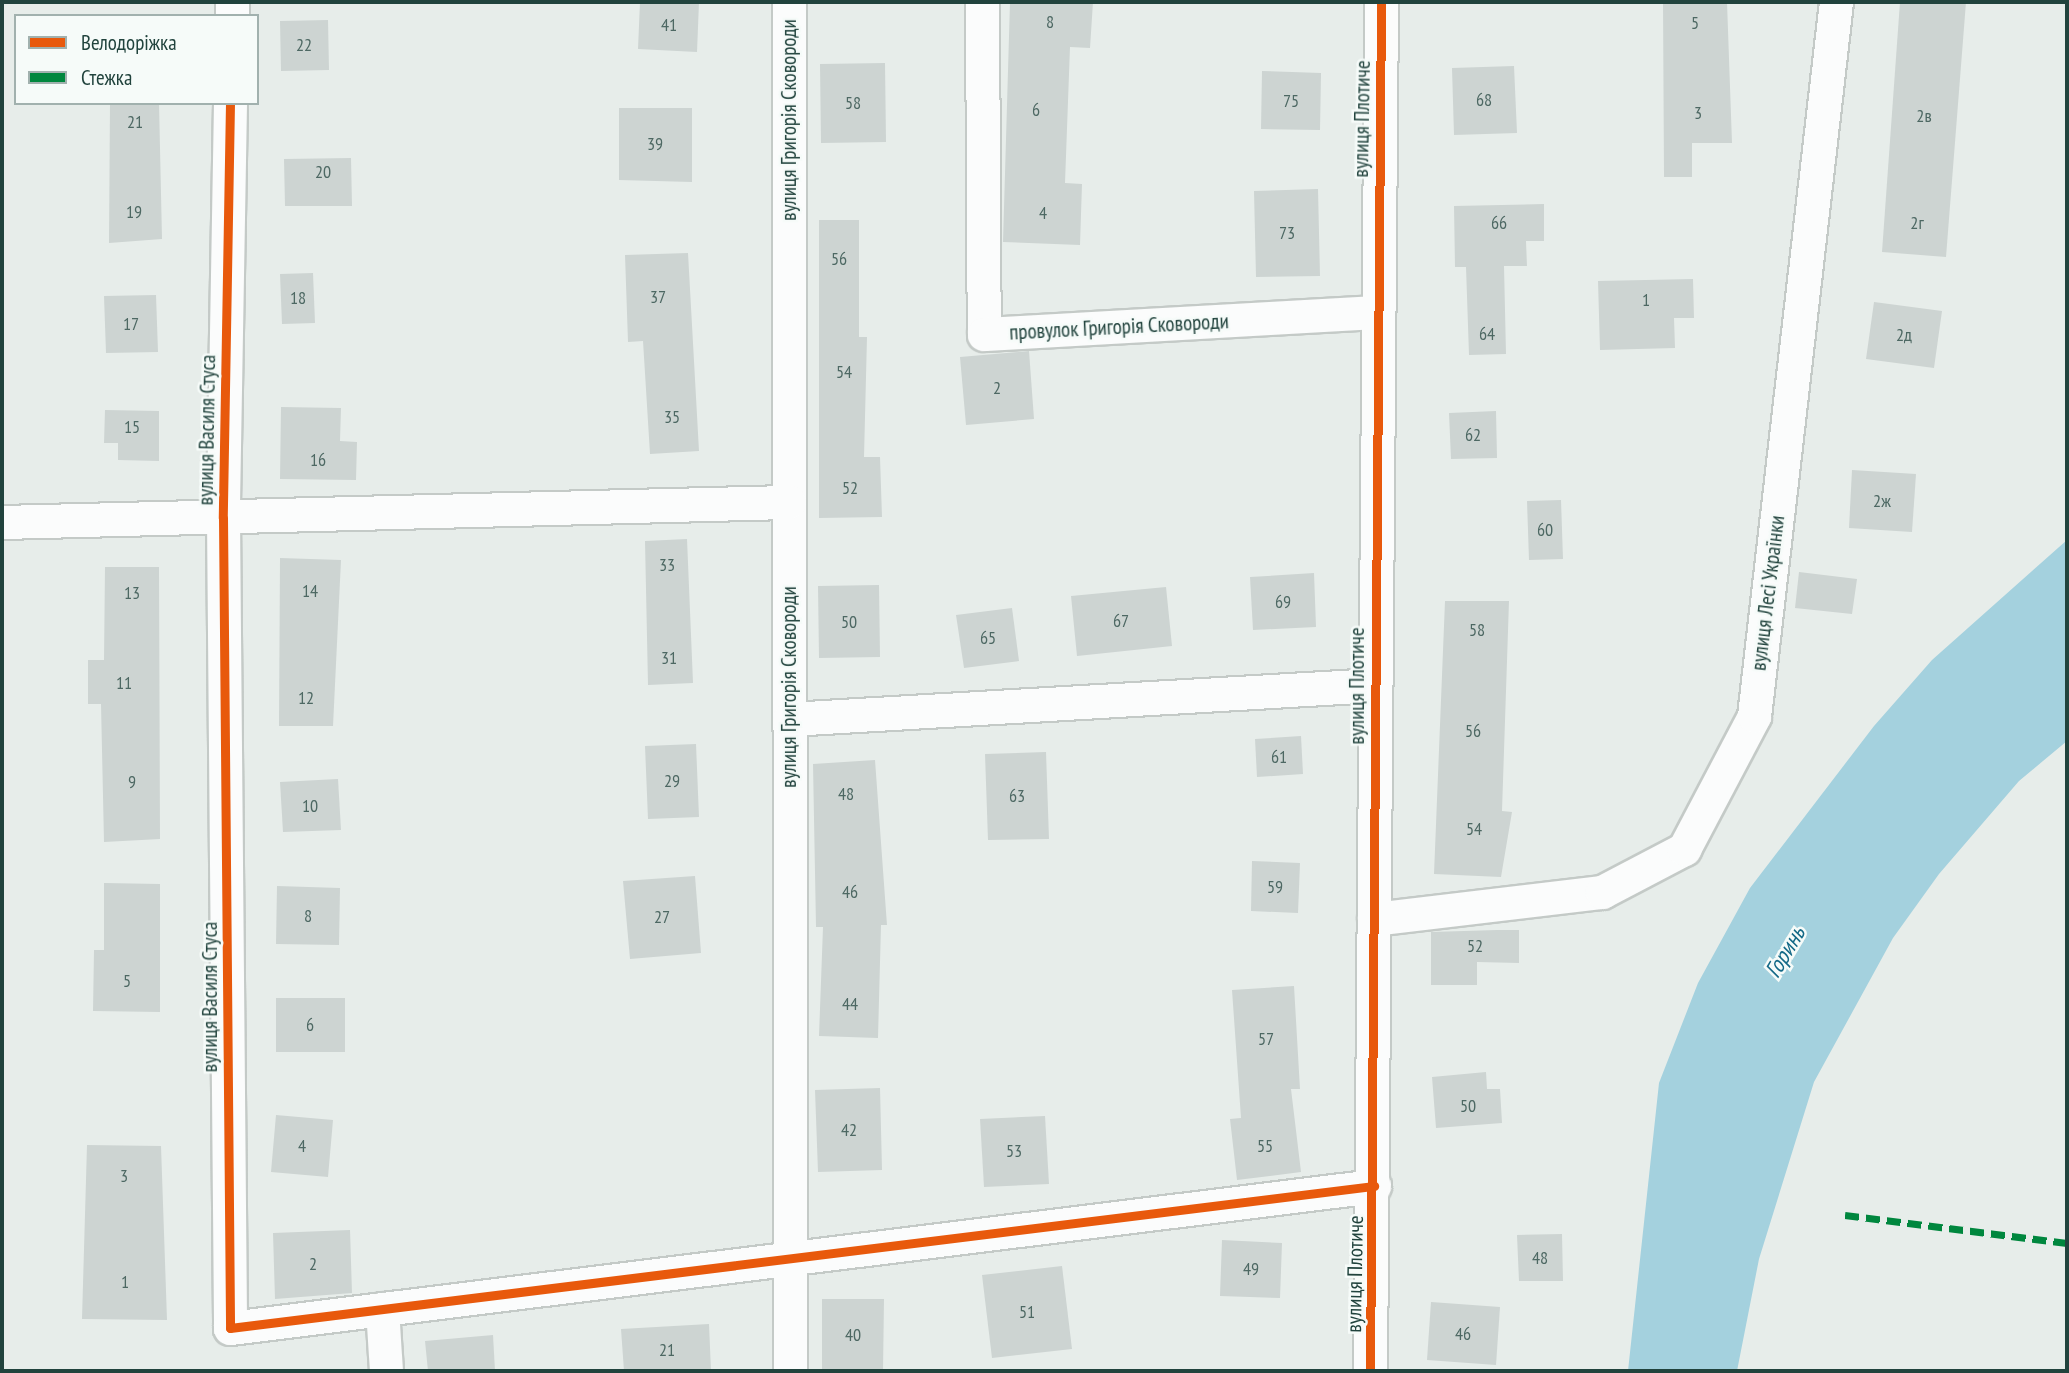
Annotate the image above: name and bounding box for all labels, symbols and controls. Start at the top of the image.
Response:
house number: 8 [1046,11,1054,33]
house number: 5 [1691,12,1699,34]
legend [14,14,259,105]
house number: 41 [661,14,677,36]
street label: вулиця Григорія Сковороди [776,19,802,221]
text: Велодоріжка [81,29,177,56]
house number: 22 [296,34,312,56]
street label: вулиця Плотиче [1348,60,1376,178]
text: Стежка [81,64,132,91]
house number: 68 [1476,89,1492,111]
house number: 75 [1283,90,1299,112]
house number: 58 [845,92,861,114]
house number: 6 [1032,99,1040,121]
house number: 3 [1694,102,1702,124]
house number: 2в [1916,105,1932,127]
house number: 21 [127,111,143,133]
house number: 39 [647,133,663,155]
house number: 20 [315,161,331,183]
house number: 19 [126,201,142,223]
house number: 4 [1039,202,1047,224]
house number: 66 [1491,212,1507,234]
house number: 2г [1910,212,1924,234]
house number: 73 [1279,222,1295,244]
house number: 56 [831,248,847,270]
house number: 37 [650,286,666,308]
house number: 18 [290,287,306,309]
house number: 1 [1642,289,1650,311]
street label: провулок Григорія Сковороди [1009,309,1229,345]
house number: 17 [123,313,139,335]
house number: 64 [1479,323,1495,345]
house number: 2д [1896,324,1912,346]
street label: вулиця Василя Стуса [193,354,221,506]
house number: 54 [836,361,852,383]
house number: 2 [993,377,1001,399]
house number: 35 [664,406,680,428]
house number: 15 [124,416,140,438]
house number: 62 [1465,424,1481,446]
house number: 16 [310,449,326,471]
house number: 52 [842,477,858,499]
house number: 2ж [1873,490,1891,512]
street label: вулиця Лесі Українки [1746,514,1790,672]
house number: 60 [1537,519,1553,541]
house number: 33 [659,554,675,576]
house number: 14 [302,580,318,602]
house number: 13 [124,582,140,604]
street label: вулиця Григорія Сковороди [776,586,802,788]
house number: 69 [1275,591,1291,613]
house number: 67 [1113,610,1129,632]
house number: 50 [841,611,857,633]
house number: 58 [1469,619,1485,641]
house number: 65 [980,627,996,649]
street label: вулиця Плотиче [1344,627,1370,745]
house number: 31 [661,647,677,669]
house number: 11 [116,672,132,694]
house number: 12 [298,687,314,709]
house number: 56 [1465,720,1481,742]
house number: 61 [1271,746,1287,768]
house number: 29 [664,770,680,792]
house number: 9 [128,771,136,793]
house number: 48 [838,783,854,805]
house number: 63 [1009,785,1025,807]
house number: 10 [302,795,318,817]
house number: 54 [1466,818,1482,840]
house number: 59 [1267,876,1283,898]
house number: 46 [842,881,858,903]
house number: 8 [304,905,312,927]
house number: 27 [654,906,670,928]
water label: Горинь [1759,921,1811,983]
street label: вулиця Василя Стуса [197,922,223,1072]
house number: 52 [1467,935,1483,957]
house number: 5 [123,970,131,992]
house number: 44 [842,993,858,1015]
house number: 6 [306,1014,314,1036]
house number: 57 [1258,1028,1274,1050]
house number: 50 [1460,1095,1476,1117]
house number: 42 [841,1119,857,1141]
house number: 4 [298,1135,306,1157]
house number: 55 [1257,1135,1273,1157]
house number: 53 [1006,1140,1022,1162]
house number: 3 [120,1165,128,1187]
street label: вулиця Плотиче [1341,1215,1369,1333]
house number: 48 [1532,1247,1548,1269]
house number: 2 [309,1253,317,1275]
house number: 49 [1243,1258,1259,1280]
house number: 1 [121,1271,129,1293]
house number: 51 [1019,1301,1035,1323]
house number: 46 [1455,1323,1471,1345]
house number: 40 [845,1324,861,1346]
house number: 21 [659,1339,675,1361]

